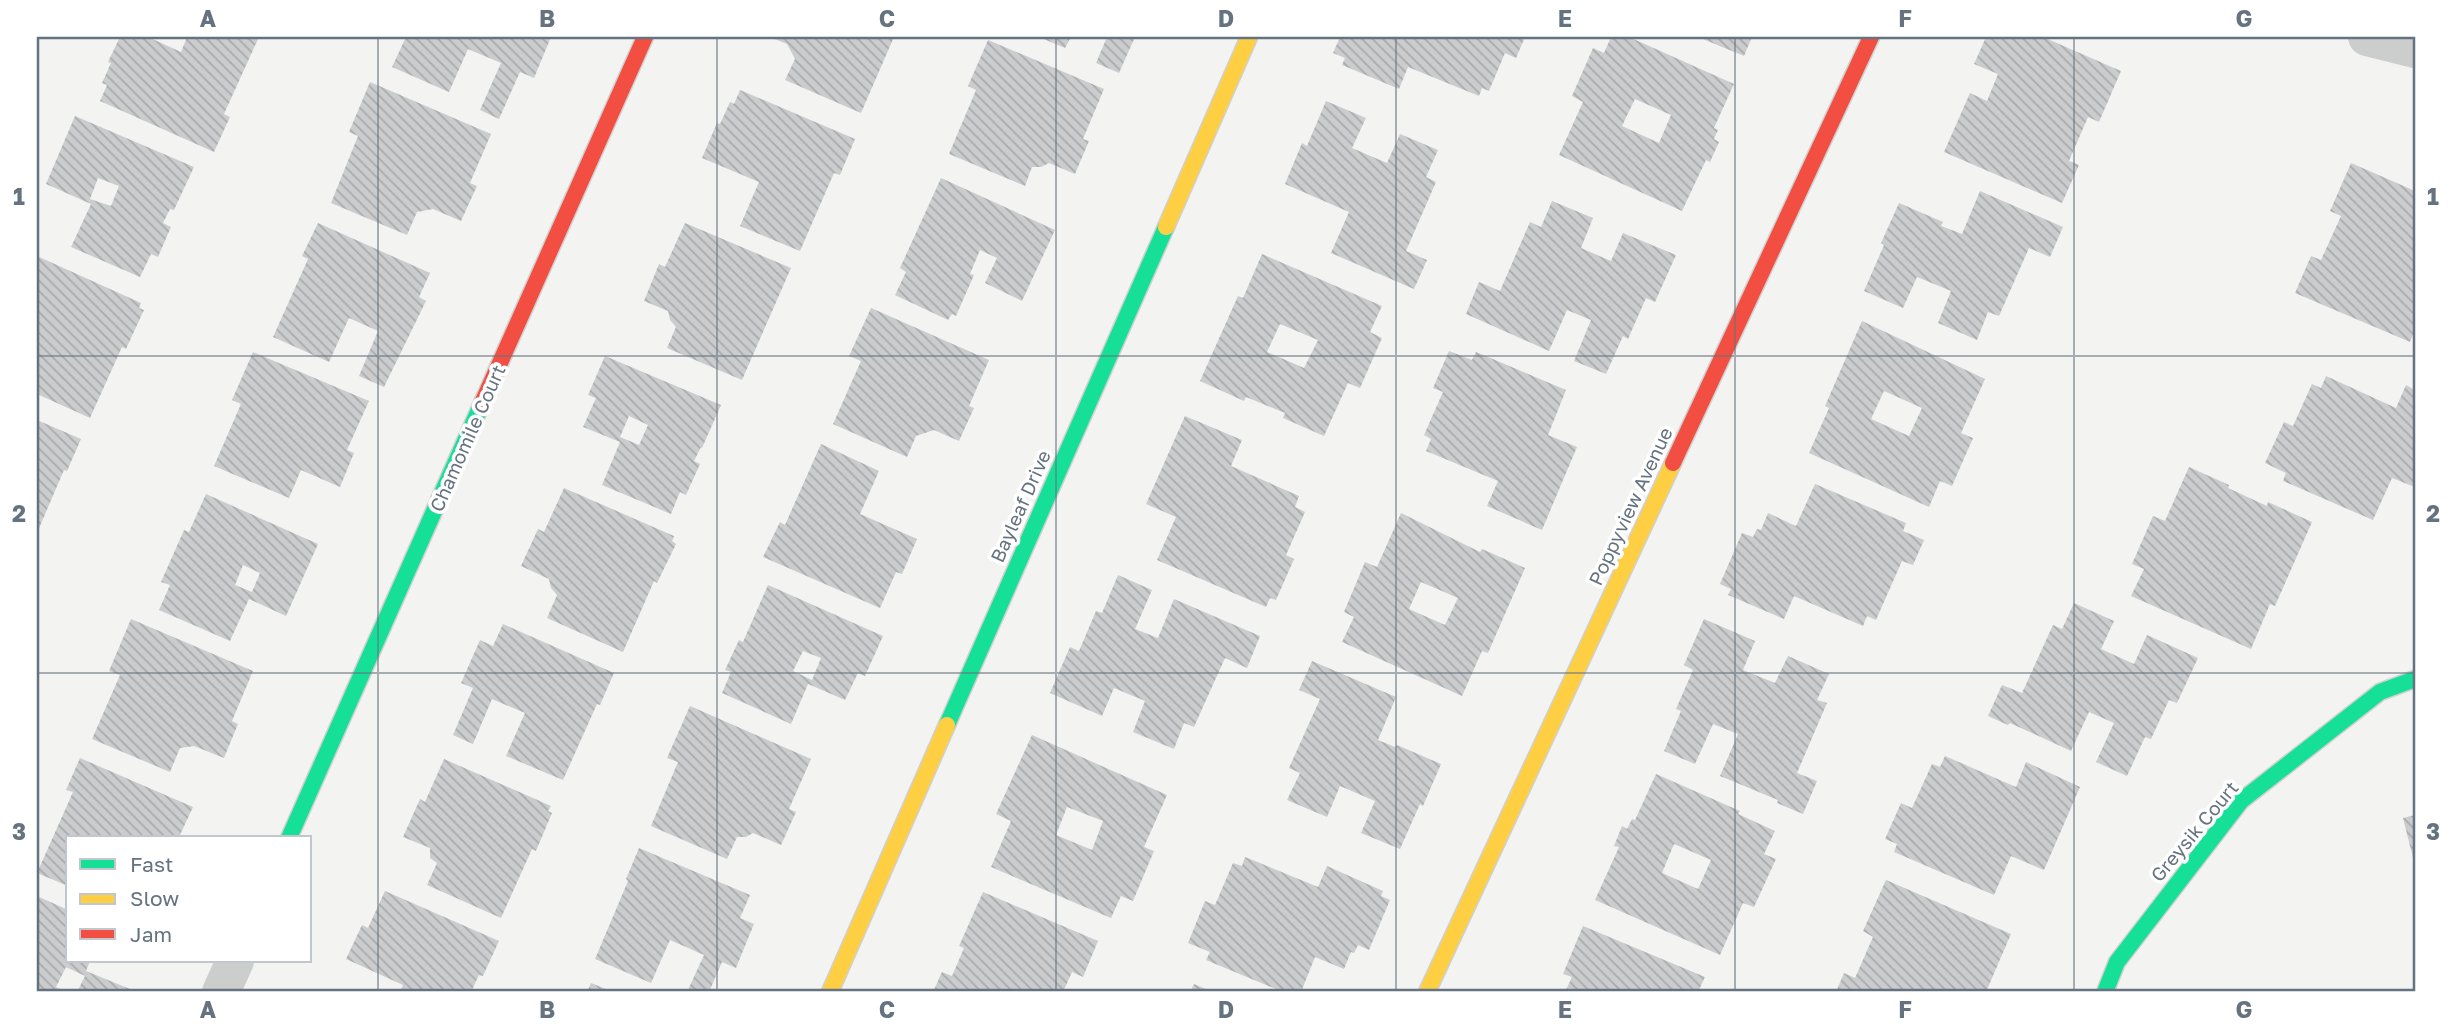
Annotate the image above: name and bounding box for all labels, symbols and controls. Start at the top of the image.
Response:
text: A [200,4,217,32]
text: B [539,4,555,32]
text: C [879,4,895,32]
text: D [1218,4,1234,32]
text: E [1558,4,1572,32]
text: F [1898,4,1912,32]
text: G [2236,4,2252,32]
text: 1 [13,182,25,210]
text: 1 [2427,182,2439,210]
street label: Chamomile Court [424,361,510,515]
street label: Poppyview Avenue [1583,423,1677,589]
street label: Bayleaf Drive [985,446,1055,566]
text: 2 [12,499,26,527]
text: 2 [2426,499,2440,527]
street label: Greysik Court [2145,776,2243,886]
text: 3 [12,817,26,845]
text: 3 [2426,817,2440,845]
legend [66,836,312,962]
text: Fast [130,851,173,877]
text: Slow [130,885,179,911]
text: Jam [130,921,172,947]
text: A [200,995,217,1023]
text: B [539,995,555,1023]
text: C [879,995,895,1023]
text: D [1218,995,1234,1023]
text: E [1558,995,1572,1023]
text: F [1898,995,1912,1023]
text: G [2236,995,2252,1023]

